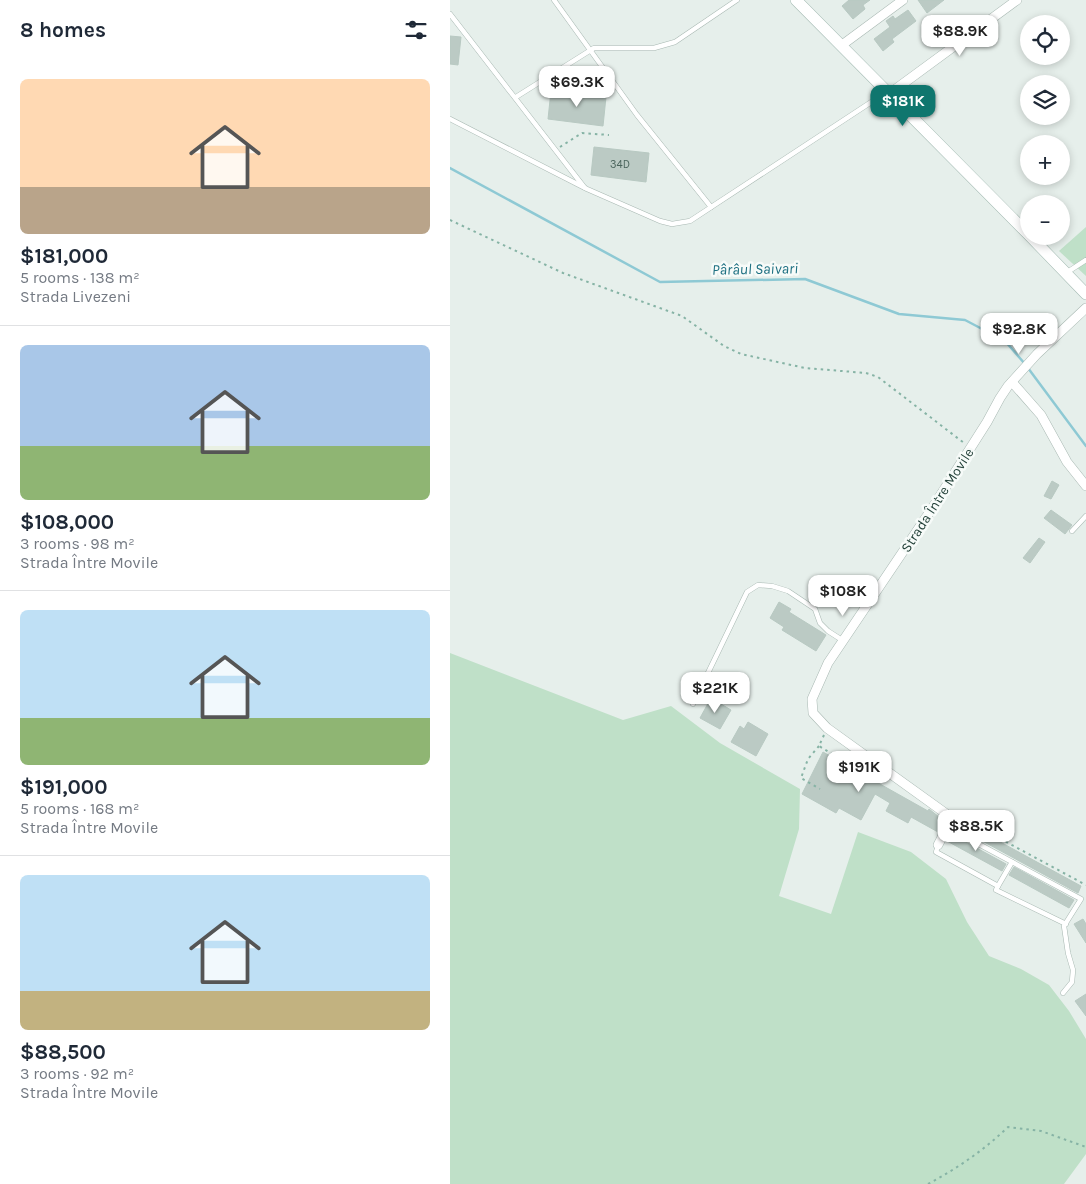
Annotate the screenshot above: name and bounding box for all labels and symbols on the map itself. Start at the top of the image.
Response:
pin: $88.9K [919,15,1001,57]
pin: $69.3K [536,66,618,108]
pin: $181K [868,84,938,127]
house number: 34D [610,158,630,171]
water label: Pârâul Saivari [712,259,798,279]
pin: $92.8K [978,312,1060,355]
street label: Strada Între Movile [897,445,977,556]
pin: $108K [808,574,878,617]
pin: $221K [680,672,750,714]
pin: $191K [824,750,894,793]
pin: $88.5K [935,810,1017,852]

